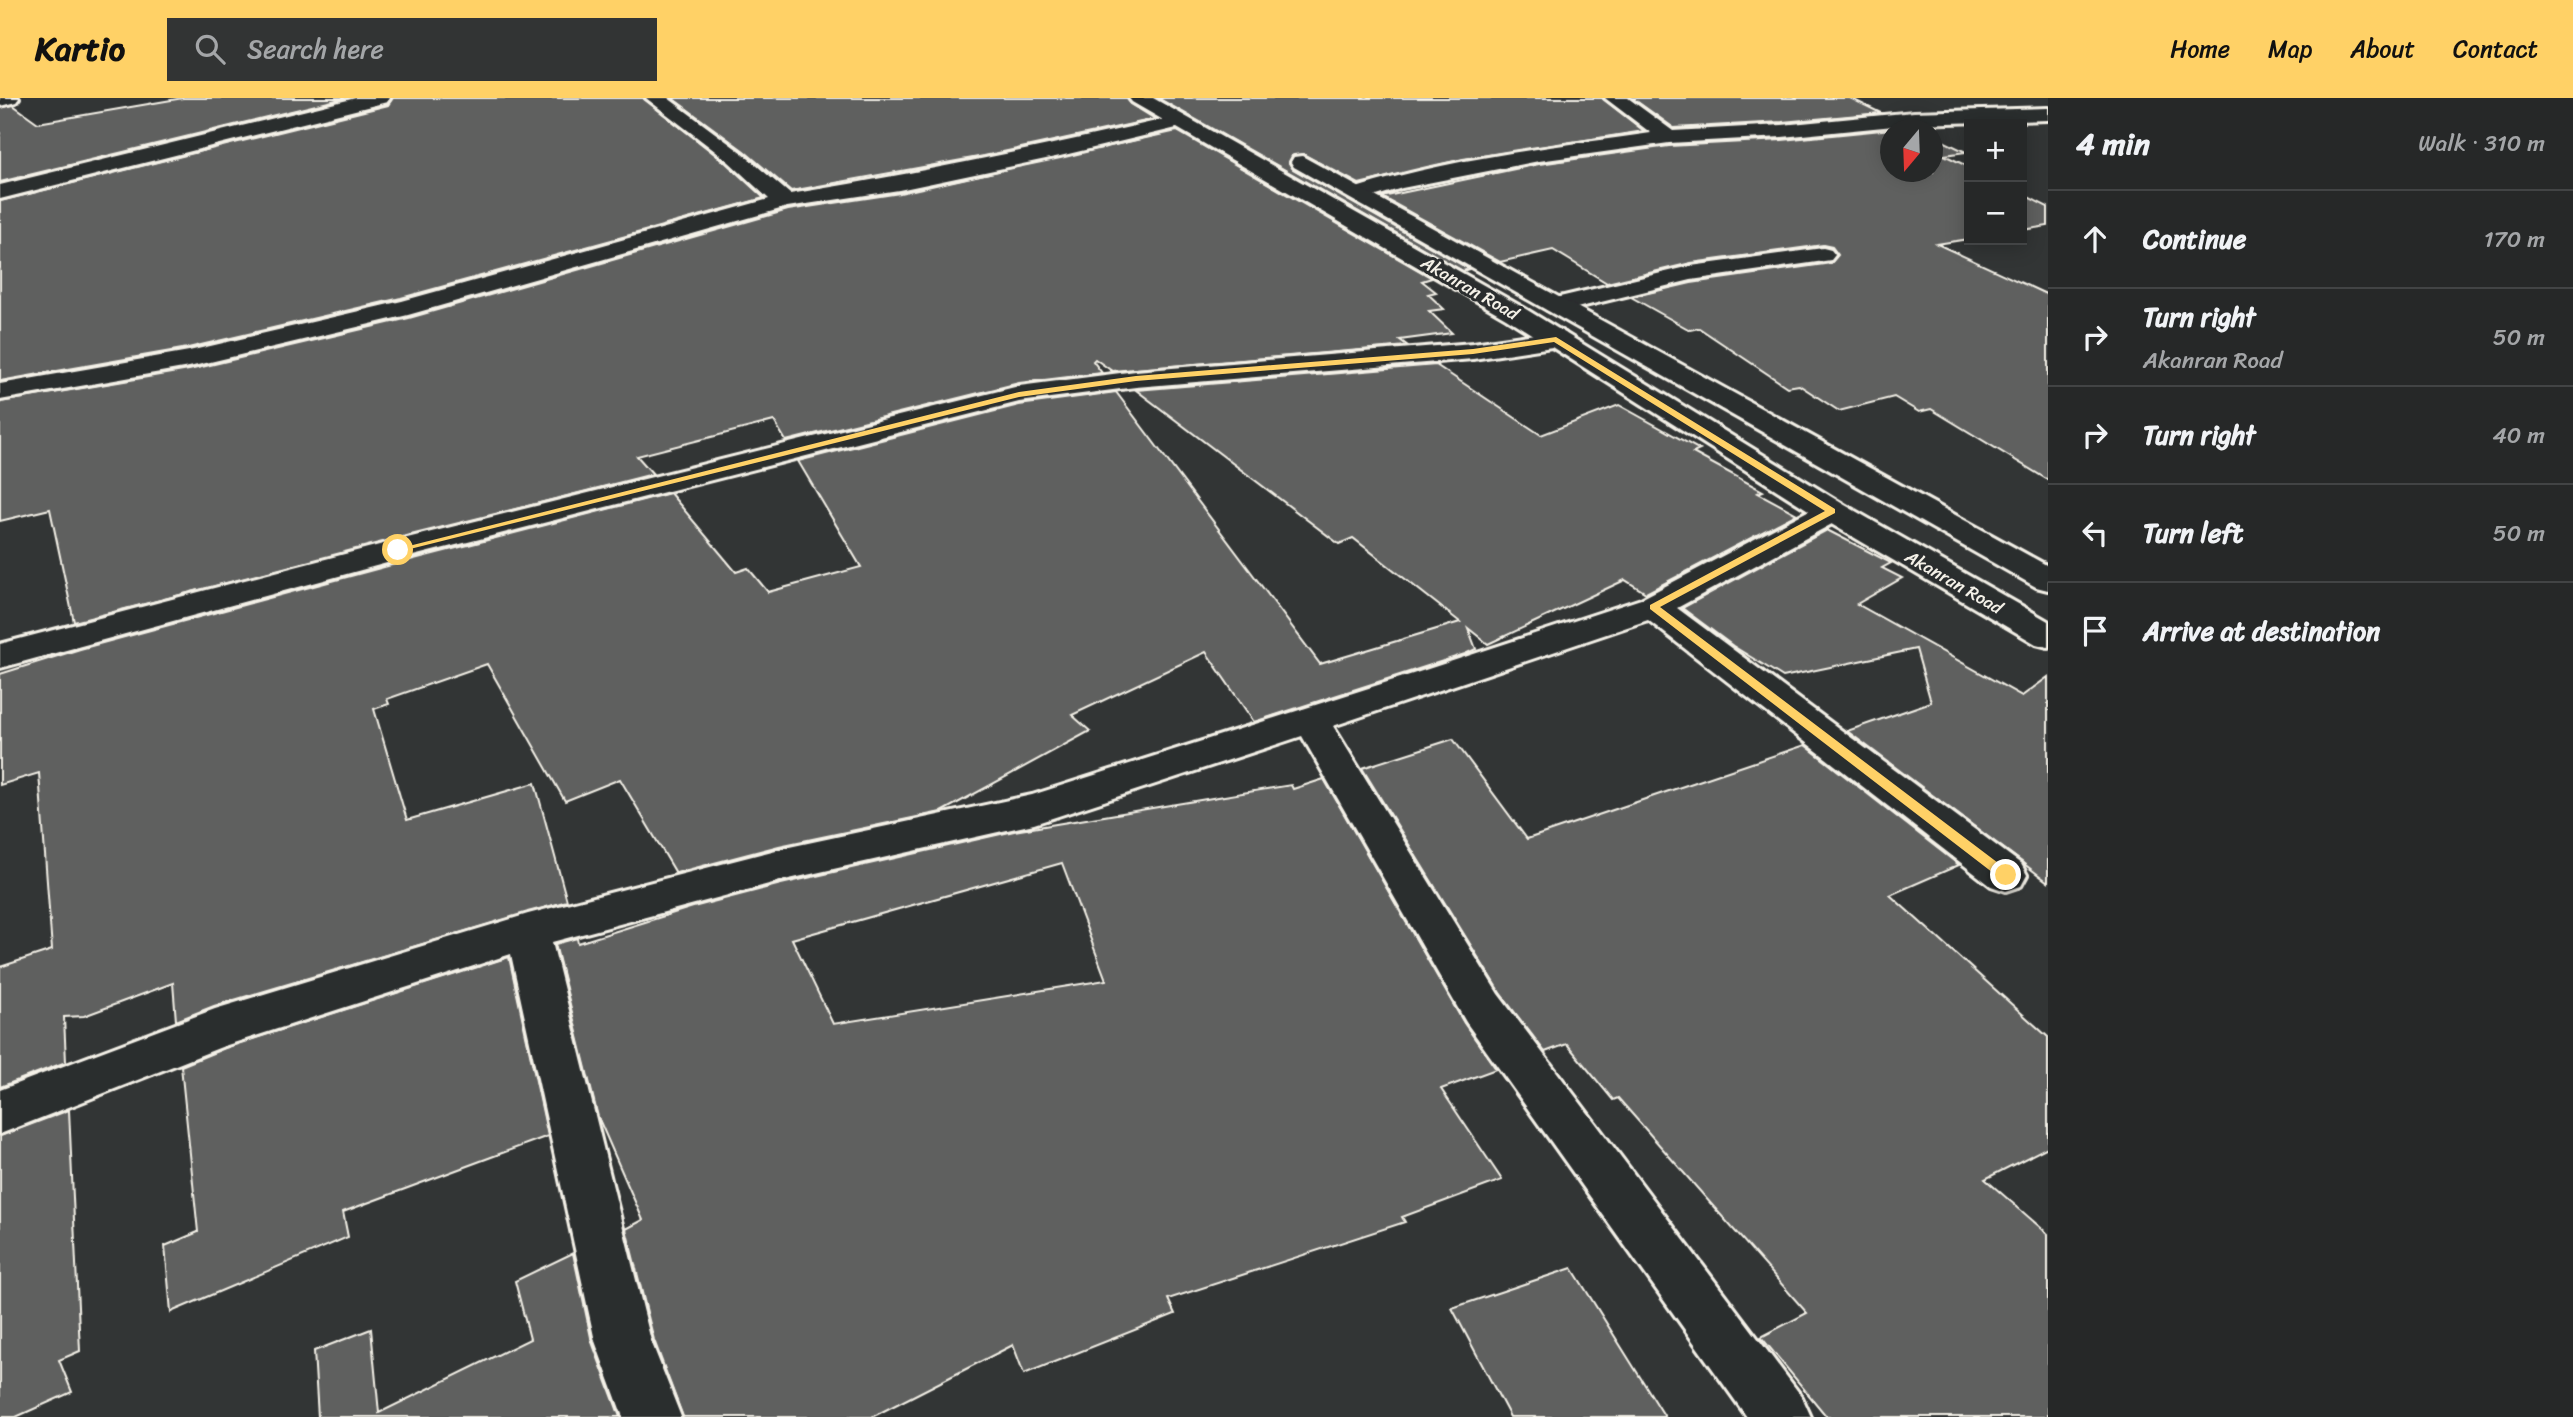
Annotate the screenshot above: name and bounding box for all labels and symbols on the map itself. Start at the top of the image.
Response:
north arrow [1880,119,1943,182]
street label: Akanran Road [1414,246,1527,330]
route start [382,534,413,565]
street label: Akanran Road [1898,540,2011,624]
route end [1990,859,2021,890]

